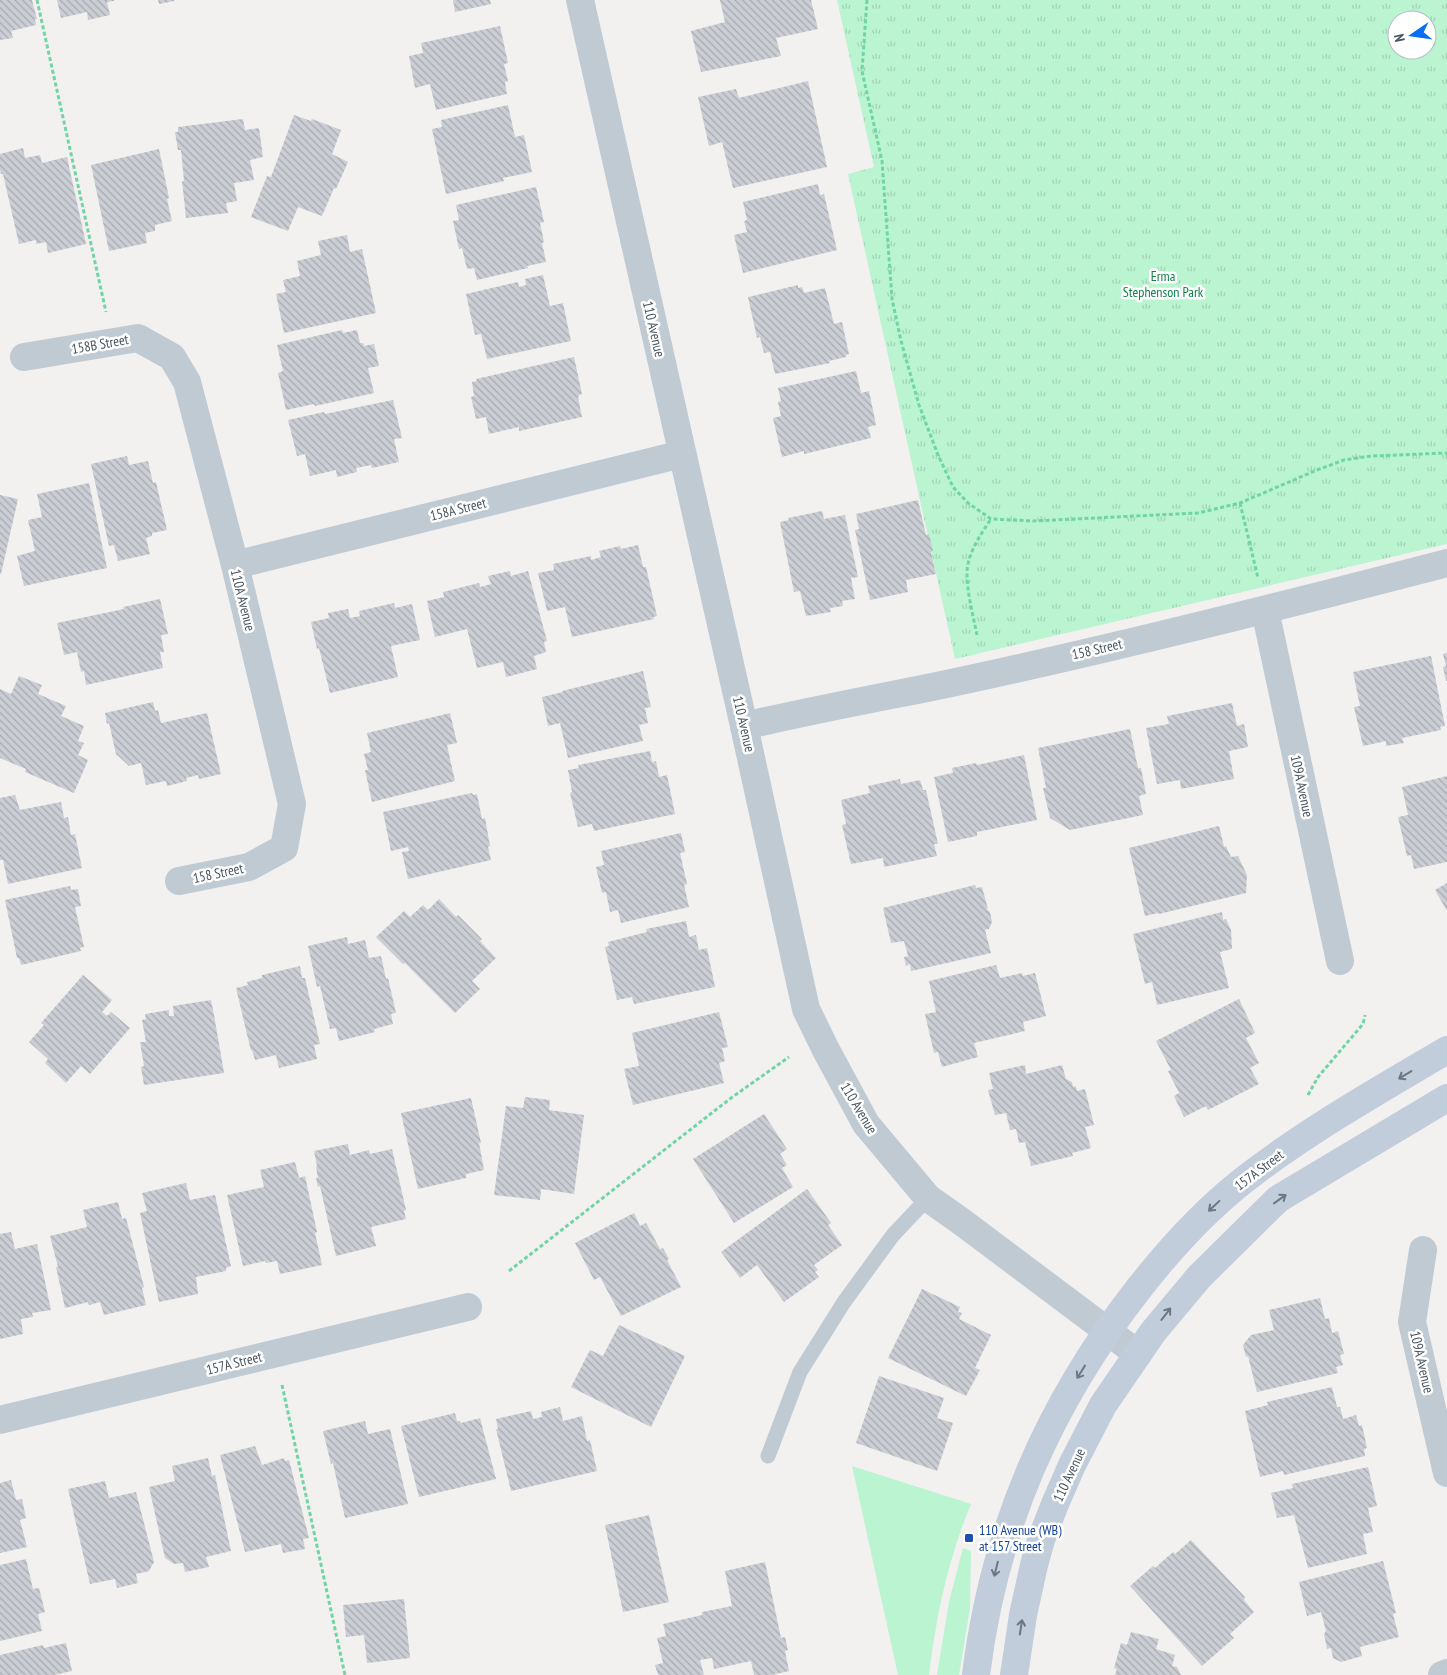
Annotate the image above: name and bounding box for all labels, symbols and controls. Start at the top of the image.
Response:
north arrow [1387,10,1437,60]
text: N [1390,32,1409,44]
park label: Erma Stephenson Park [1123,267,1204,301]
street label: 110 Avenue [639,299,669,359]
street label: 158B Street [70,330,130,358]
street label: 158A Street [428,493,488,525]
street label: 110A Avenue [227,567,259,633]
street label: 158 Street [1070,634,1124,663]
street label: 110 Avenue [729,694,759,754]
street label: 109A Avenue [1287,753,1317,819]
street label: 158 Street [191,859,245,887]
one-way arrow [1399,1070,1413,1080]
street label: 110 Avenue [837,1079,881,1137]
street label: 157A Street [1231,1146,1287,1194]
one-way arrow [1273,1193,1286,1204]
one-way arrow [1208,1200,1220,1212]
one-way arrow [1161,1308,1172,1321]
street label: 109A Avenue [1406,1329,1438,1395]
street label: 157A Street [204,1347,264,1379]
one-way arrow [1075,1364,1085,1378]
street label: 110 Avenue [1049,1445,1089,1505]
place label: 110 Avenue (WB) at 157 Street [979,1521,1062,1555]
marker: 110 Avenue (WB) at 157 Street [963,1532,975,1544]
one-way arrow [991,1560,1001,1576]
one-way arrow [1016,1619,1026,1635]

